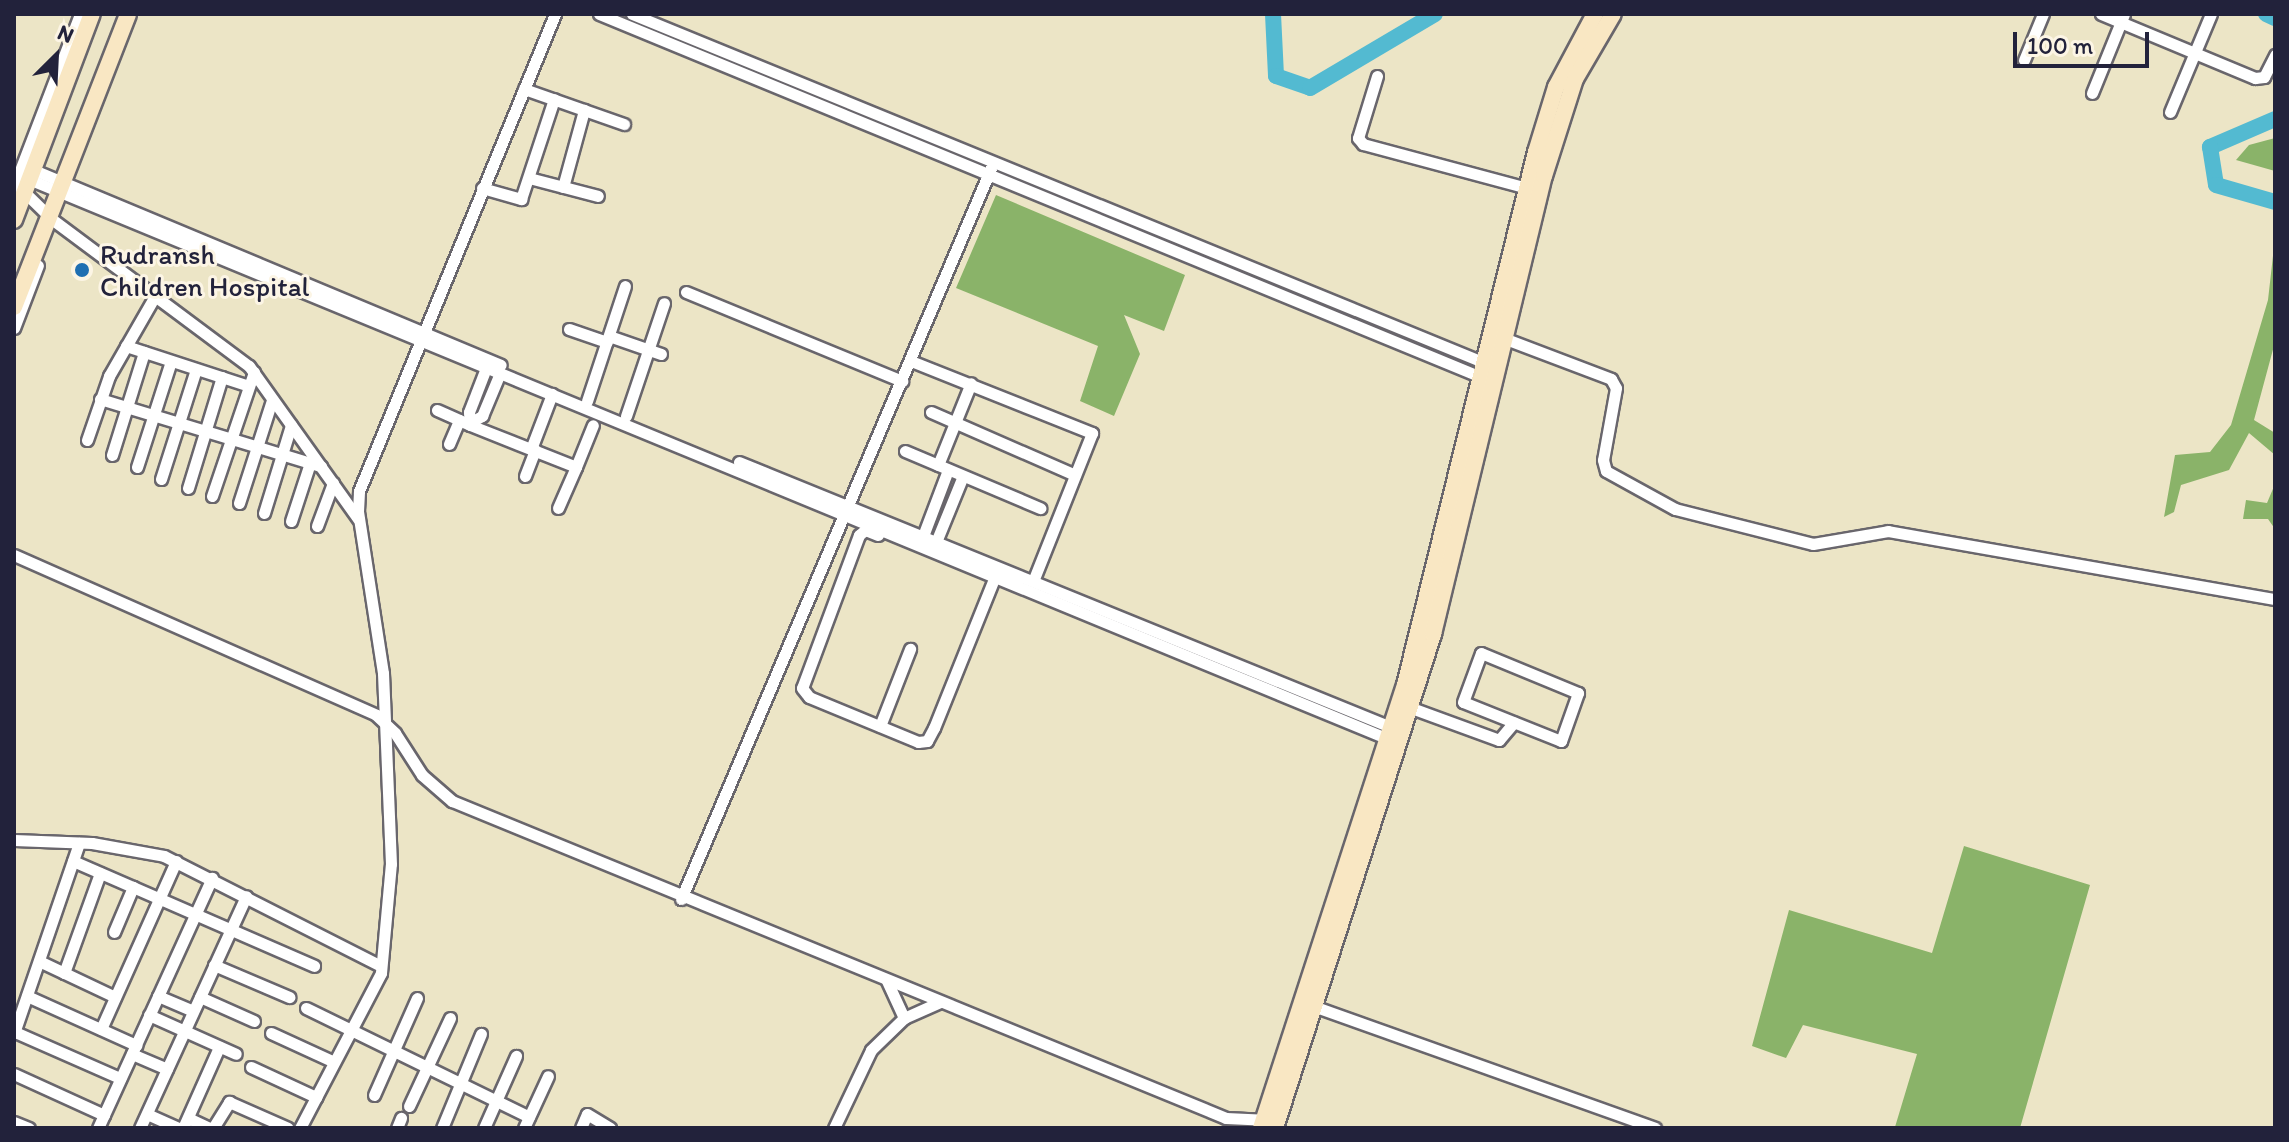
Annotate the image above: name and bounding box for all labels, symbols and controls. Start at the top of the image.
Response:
north arrow [16,16,96,96]
scale bar [2017,16,2153,66]
text: N [54,18,78,49]
text: 100 m [2027,31,2093,60]
place label: Rudransh Children Hospital [100,237,309,303]
marker: Rudransh Children Hospital [71,259,93,281]

